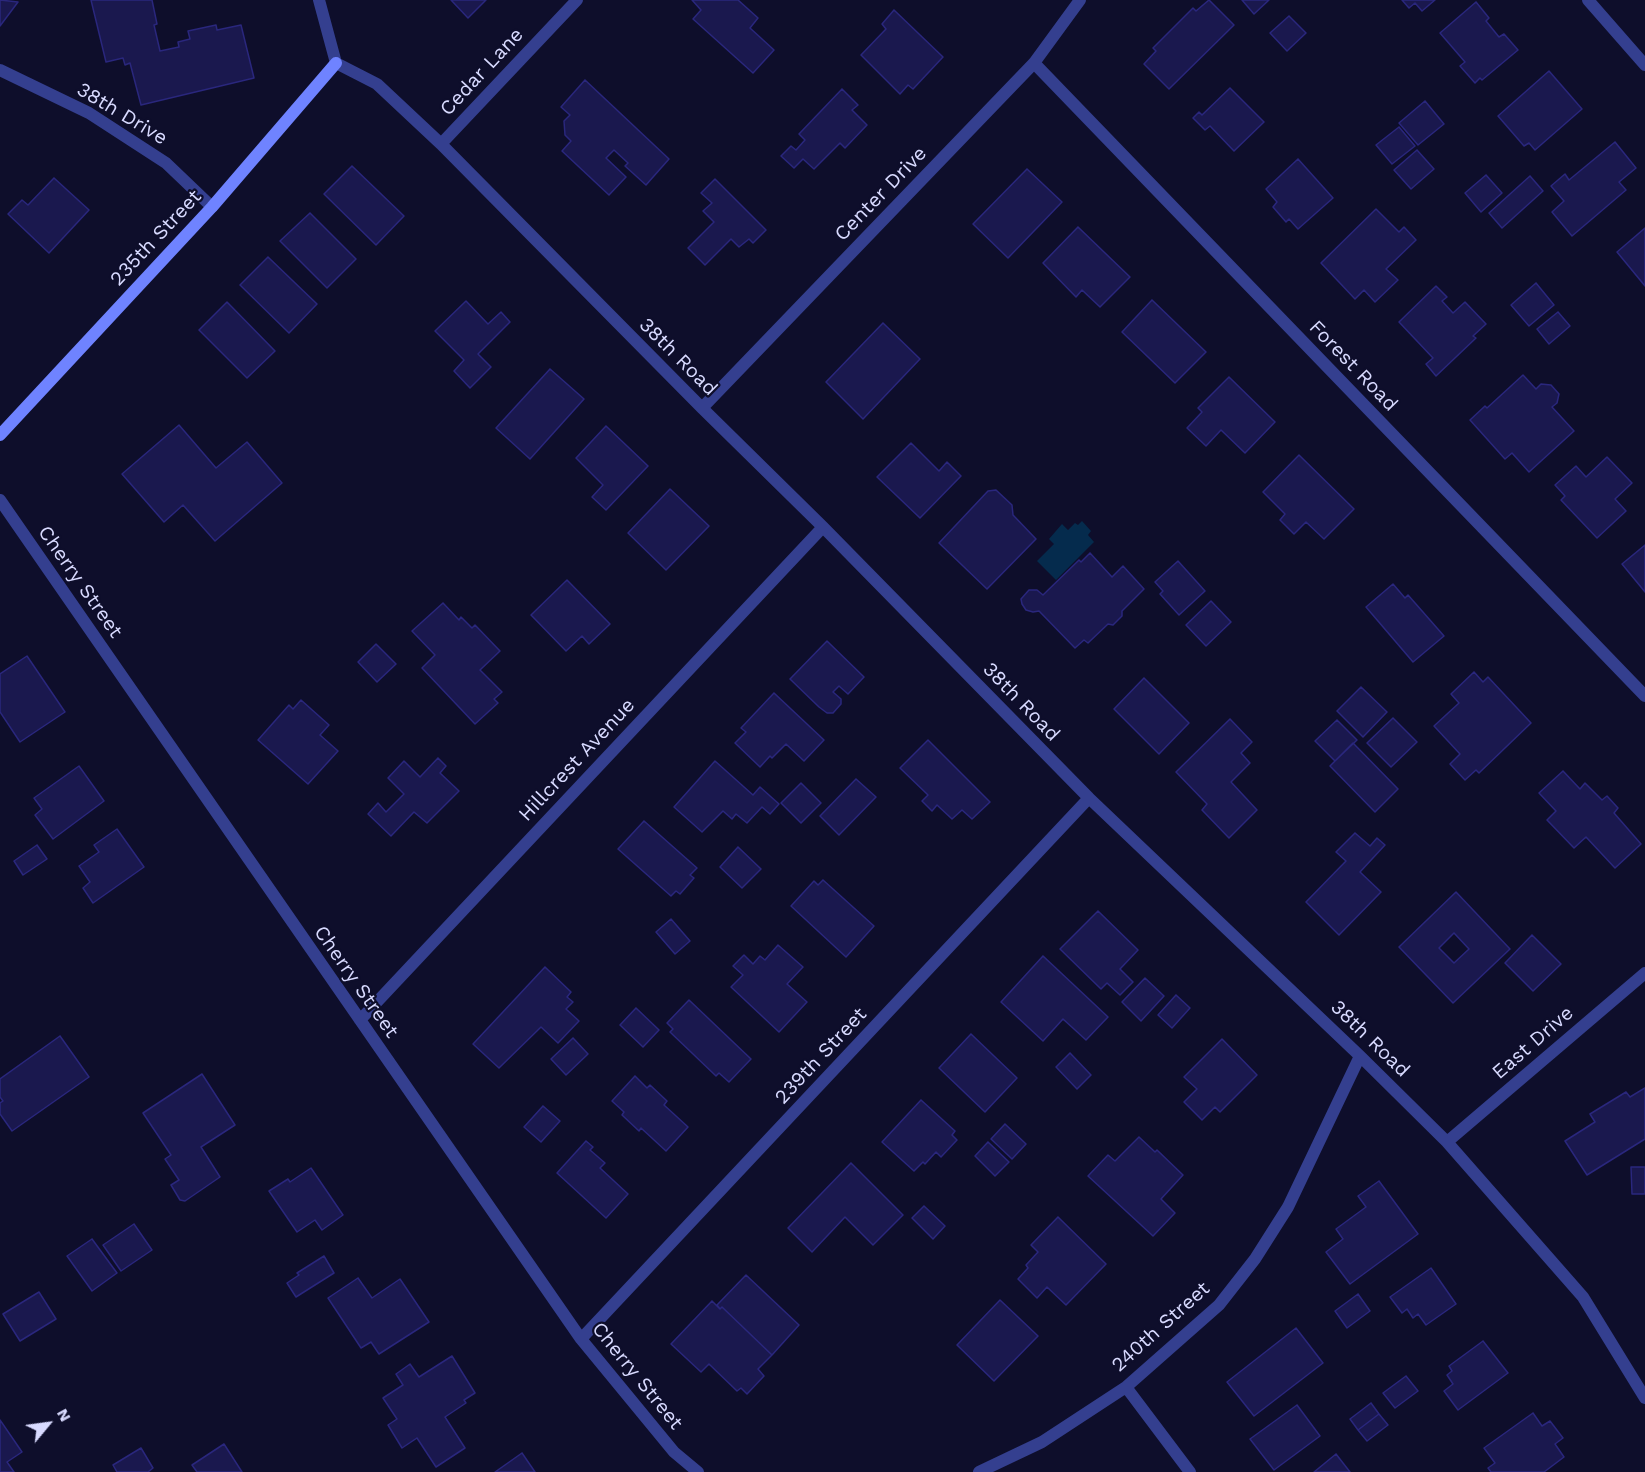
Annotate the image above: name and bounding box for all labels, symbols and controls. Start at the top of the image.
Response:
street label: Cedar Lane [435,23,529,121]
street label: 38th Drive [72,78,172,150]
street label: Center Drive [830,142,932,246]
street label: 235th Street [105,185,207,291]
street label: 38th Road [634,313,722,401]
street label: Forest Road [1304,316,1402,416]
street label: Cherry Street [33,521,127,643]
street label: 38th Road [978,658,1064,746]
street label: Hillcrest Avenue [514,694,640,826]
street label: Cherry Street [309,921,403,1043]
street label: 38th Road [1326,996,1414,1082]
street label: East Drive [1488,1001,1578,1085]
street label: 239th Street [770,1003,872,1109]
street label: 240th Street [1107,1277,1215,1377]
street label: Cherry Street [586,1317,688,1435]
north arrow [18,1394,78,1454]
text: N [53,1405,75,1425]

